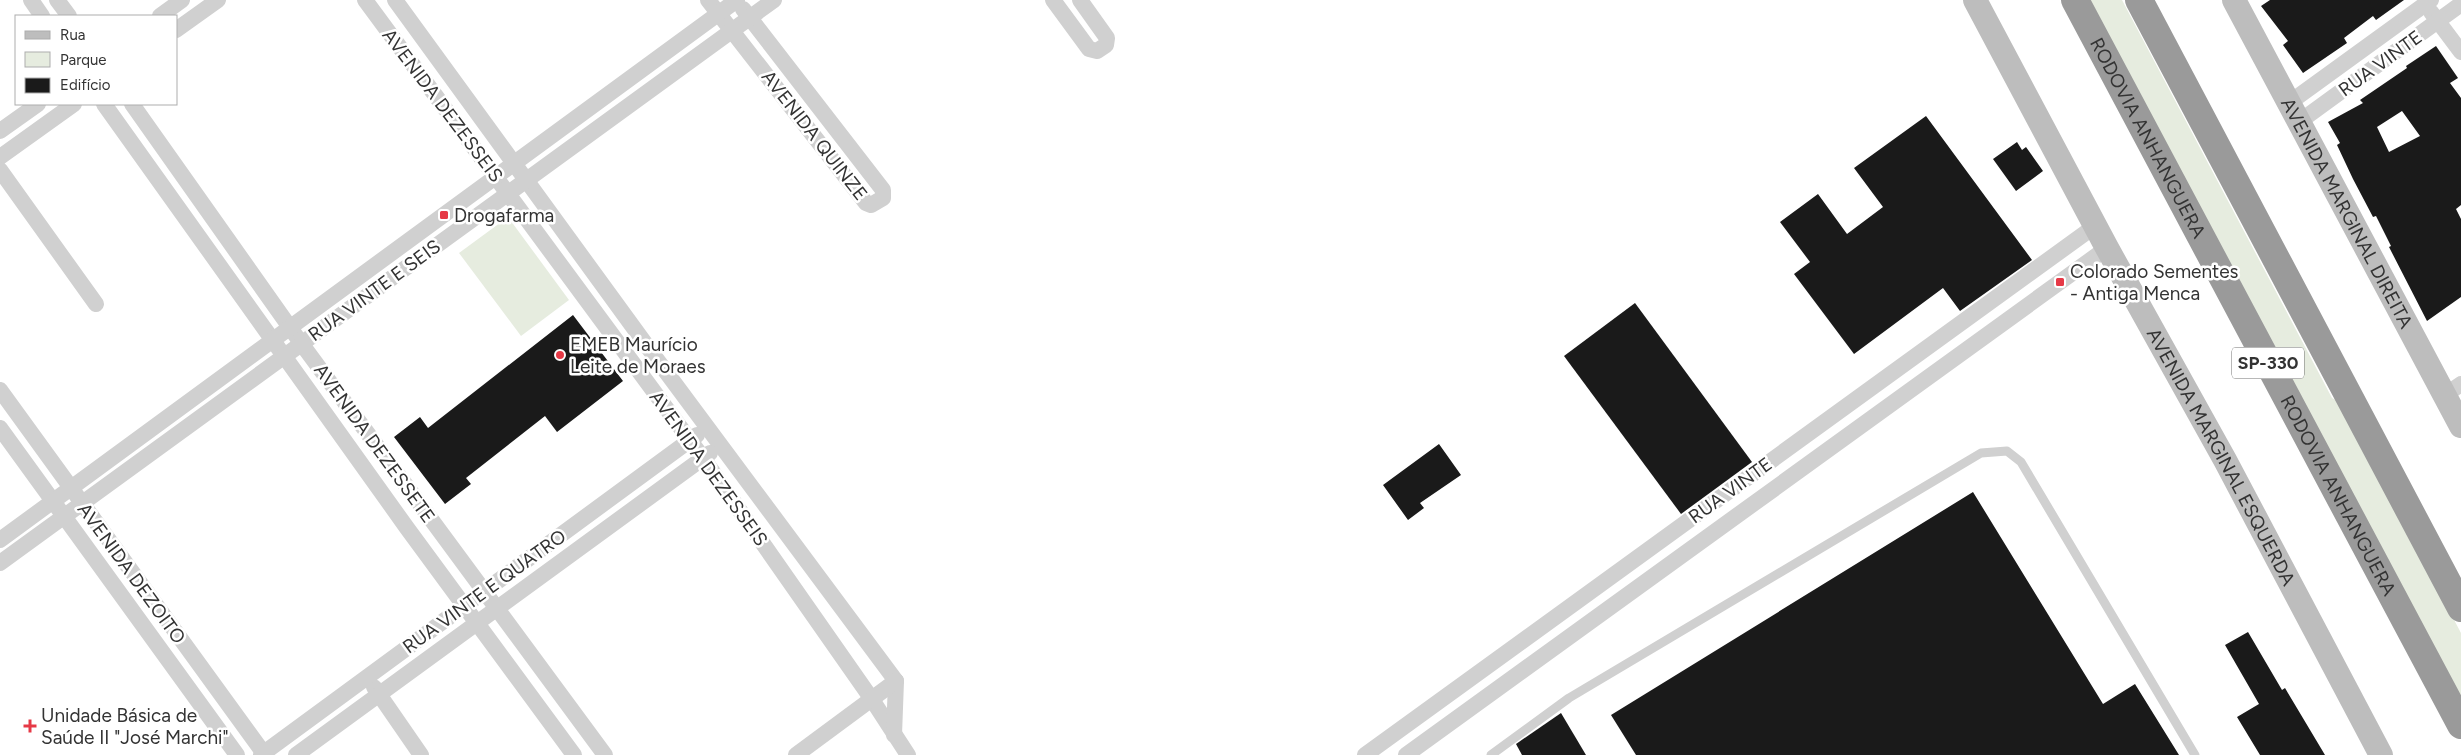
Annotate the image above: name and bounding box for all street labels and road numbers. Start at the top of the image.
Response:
street label: AVENIDA DEZESSEIS [377,24,508,187]
street label: RUA VINTE [2334,25,2427,101]
street label: RODOVIA ANHANGUERA [2085,34,2211,242]
street label: AVENIDA QUINZE [757,66,872,205]
street label: AVENIDA MARGINAL DIREITA [2276,94,2418,332]
street label: RUA VINTE E SEIS [304,235,445,346]
street label: AVENIDA MARGINAL ESQUERDA [2142,324,2300,590]
road number: SP-330 [2232,348,2304,378]
street label: AVENIDA DEZESSETE [309,359,440,527]
street label: AVENIDA DEZESSEIS [645,386,773,550]
street label: RODOVIA ANHANGUERA [2276,391,2401,600]
street label: RUA VINTE [1684,452,1777,528]
street label: AVENIDA DEZOITO [73,498,190,648]
street label: RUA VINTE E QUATRO [398,524,570,658]

